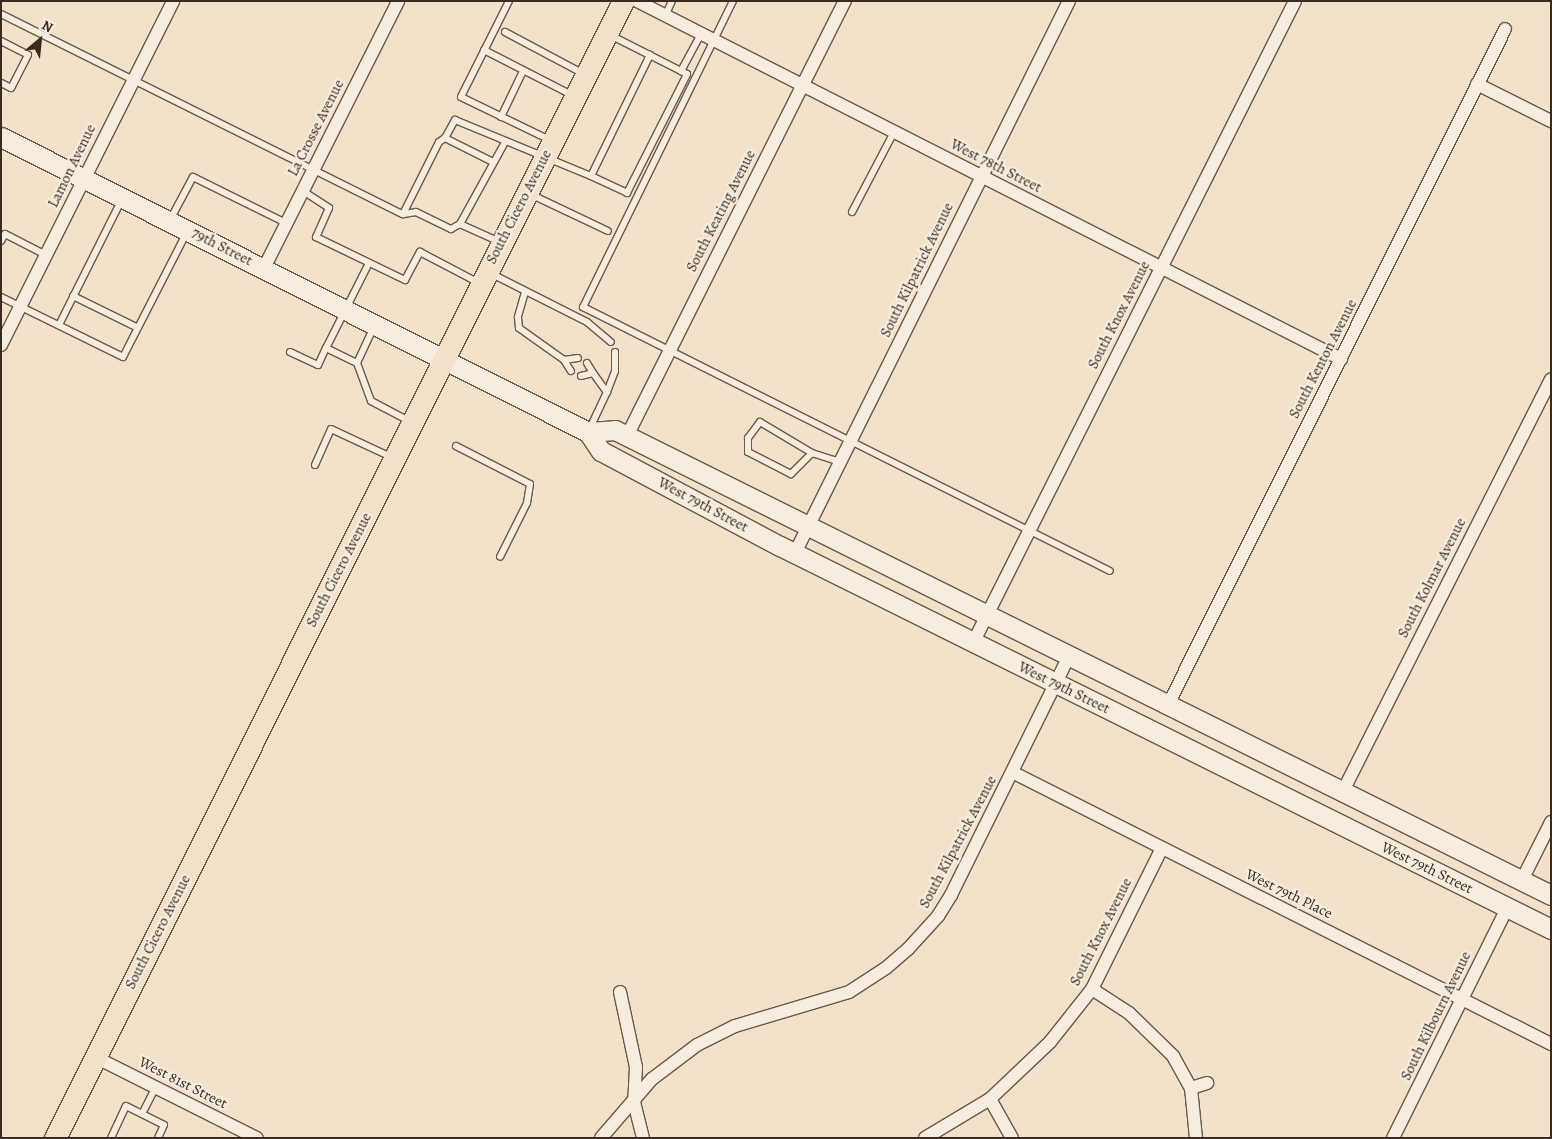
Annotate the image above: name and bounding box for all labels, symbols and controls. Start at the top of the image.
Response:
north arrow [15,15,65,65]
text: N [38,16,56,37]
street label: La Crosse Avenue [284,77,348,179]
street label: Lamon Avenue [44,121,100,211]
street label: West 78th Street [947,135,1045,197]
street label: South Cicero Avenue [482,147,556,267]
street label: South Keating Avenue [682,147,760,275]
street label: South Kilpatrick Avenue [877,200,957,340]
street label: 79th Street [189,224,255,270]
street label: South Knox Avenue [1084,258,1154,372]
street label: South Kenton Avenue [1285,296,1361,422]
street label: West 79th Street [655,474,751,536]
street label: South Cicero Avenue [302,510,376,630]
street label: South Kolmar Avenue [1394,515,1470,641]
street label: West 79th Street [1015,658,1113,718]
street label: South Kilpatrick Avenue [915,773,1001,911]
street label: West 79th Street [1378,838,1476,898]
street label: West 79th Place [1243,865,1335,923]
street label: South Cicero Avenue [121,872,195,992]
street label: South Knox Avenue [1066,875,1136,989]
street label: South Kilbourn Avenue [1397,949,1475,1083]
street label: West 81st Street [136,1053,230,1113]

